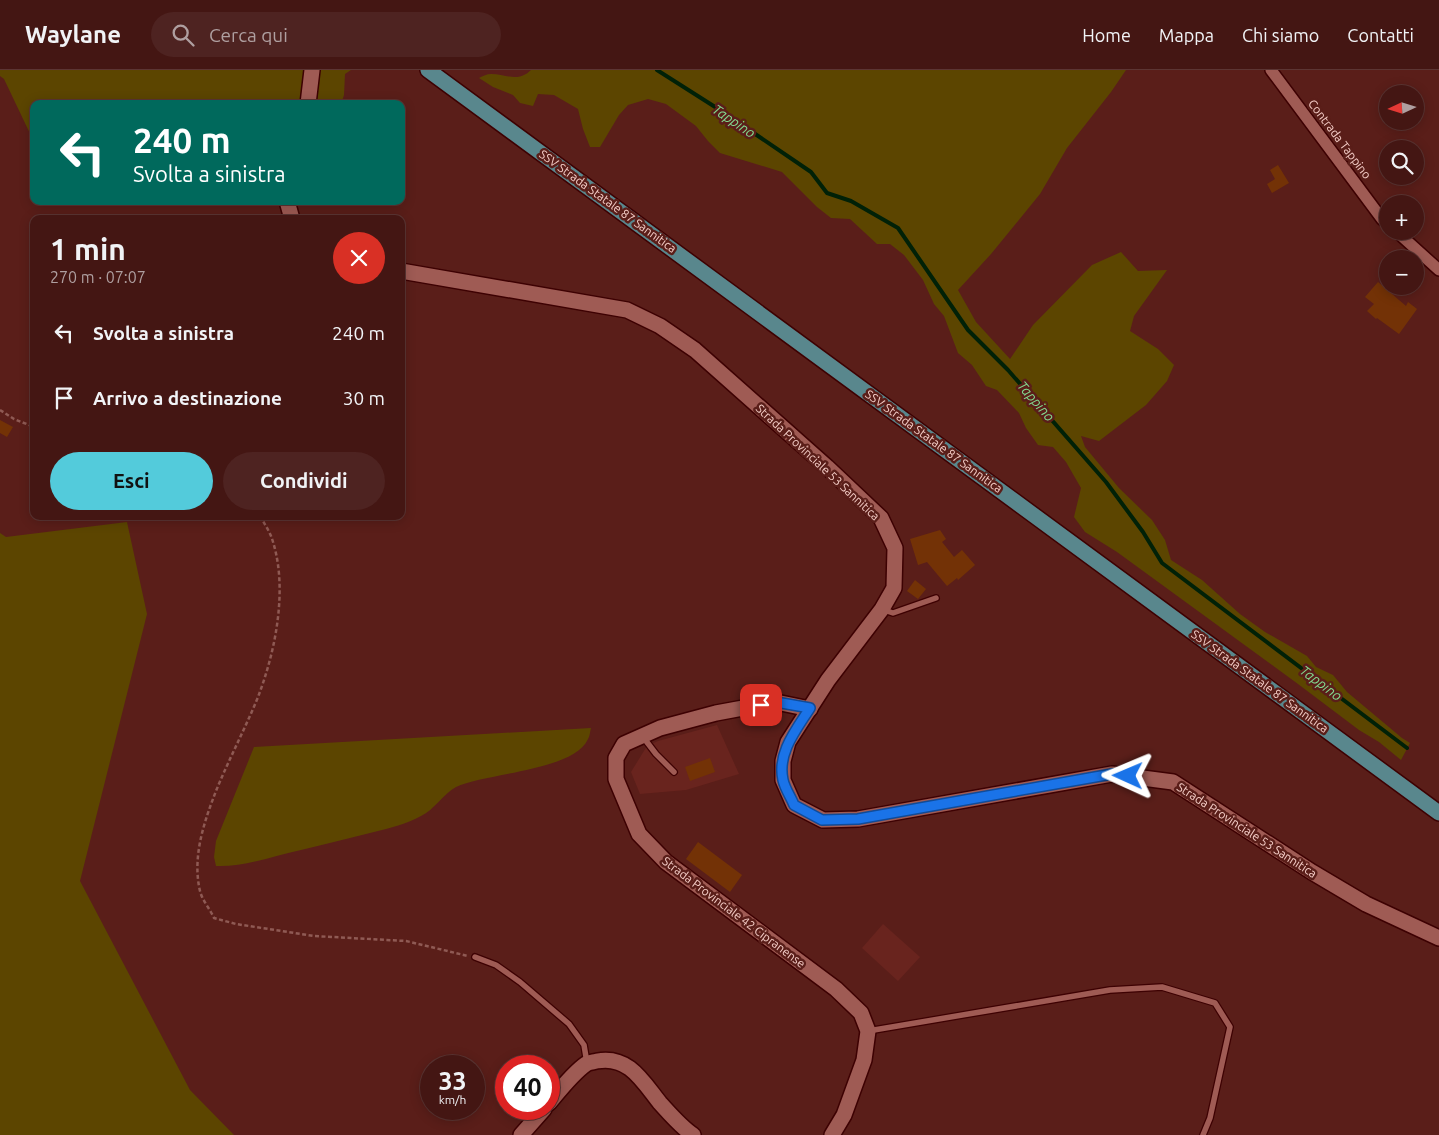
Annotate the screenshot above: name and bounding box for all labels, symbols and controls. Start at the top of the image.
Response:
search box [151,12,501,57]
text: Waylane [25,21,121,48]
icon: search [169,21,197,49]
text: Cerca qui [209,24,288,46]
text: Home [1082,25,1131,45]
text: Mappa [1159,25,1214,45]
text: Chi siamo [1242,25,1319,45]
text: Contatti [1347,25,1414,45]
north arrow [1379,85,1424,130]
map controls [1379,85,1424,295]
street label: Contrada Tappino [1306,97,1374,181]
water label: Tappino [710,101,759,141]
icon: left [50,120,115,185]
text: 240 m [133,120,231,160]
button: search [1379,140,1424,185]
street label: SSV Strada Statale 87 Sannitica [537,147,679,255]
text: Svolta a sinistra [133,161,286,186]
button: + [1379,195,1424,240]
text: 1 min [50,232,126,266]
button: close [333,232,385,284]
button: − [1379,250,1424,295]
text: 270 m · 07:07 [50,268,146,286]
icon: left [50,319,78,347]
text: Svolta a sinistra [93,322,234,344]
text: 240 m [332,322,385,344]
water label: Tappino [1014,378,1058,425]
icon: arrive [50,384,78,412]
text: Arrivo a destinazione [93,387,282,409]
text: 30 m [343,387,385,409]
street label: SSV Strada Statale 87 Sannitica [863,387,1005,495]
street label: Strada Provinciale 53 Sannitica [754,401,882,523]
button: Esci [50,452,213,510]
button: Condividi [223,452,385,510]
street label: SSV Strada Statale 87 Sannitica [1189,627,1331,735]
water label: Tappino [1297,662,1345,704]
pin [740,684,782,726]
icon: arrive [747,691,775,719]
position arrow [1101,749,1153,801]
street label: Strada Provinciale 53 Sannitica [1175,780,1319,880]
street label: Strada Provinciale 42 Cipranense [660,854,808,970]
speed limit sign: 40 [495,1055,560,1120]
text: 33 [438,1067,467,1095]
text: km/h [439,1093,466,1106]

